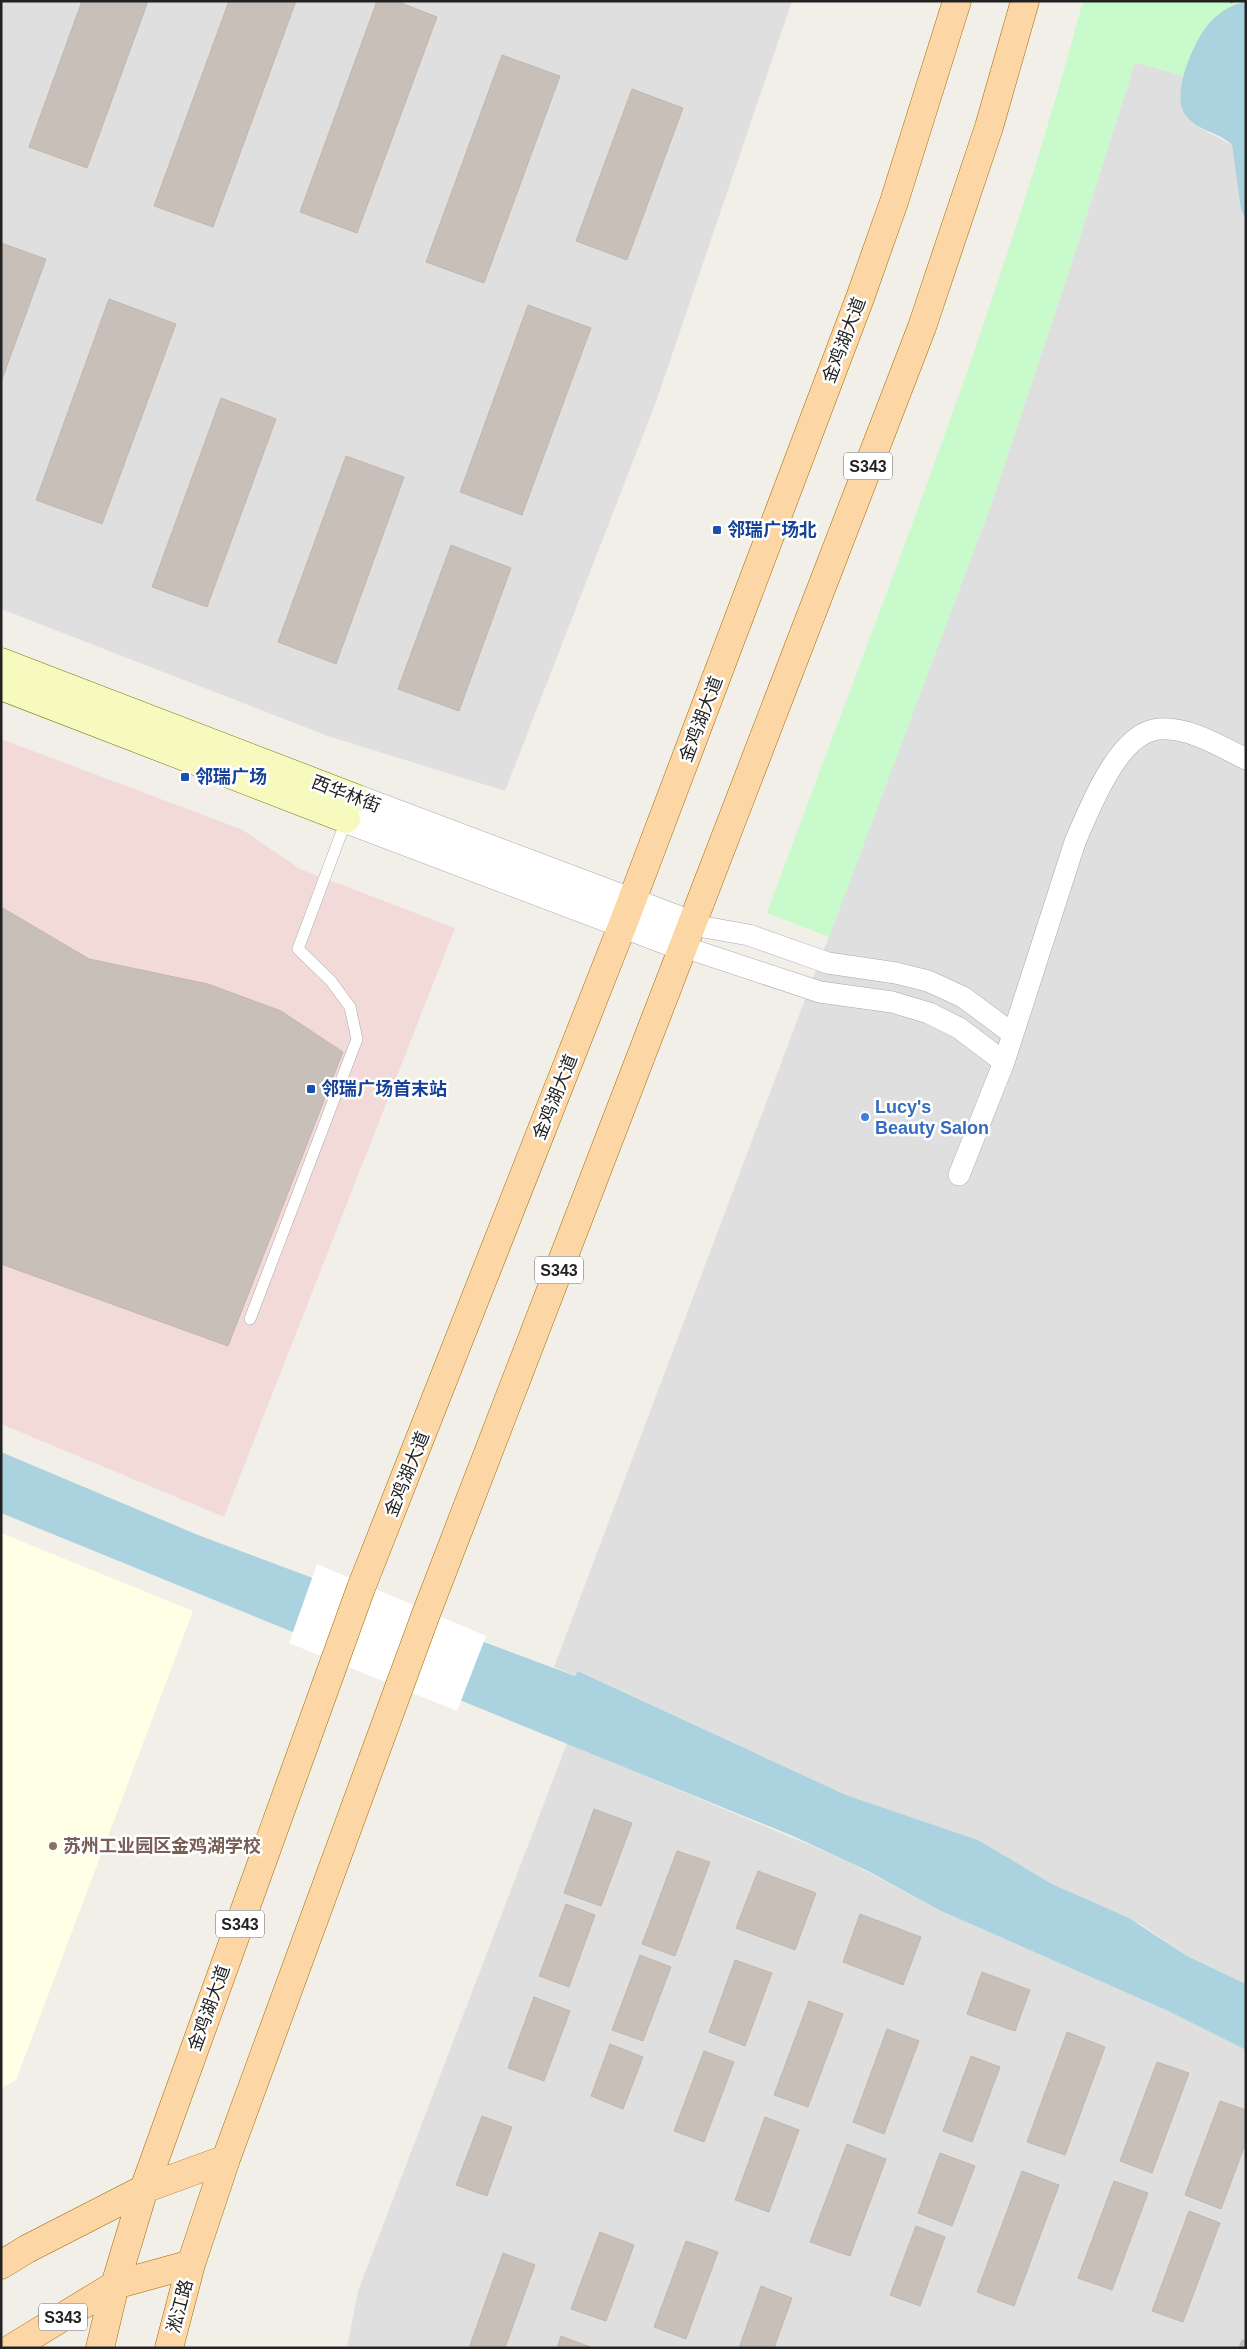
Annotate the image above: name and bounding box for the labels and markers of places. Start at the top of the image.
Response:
place label: 邻瑞广场北 [727,520,817,540]
marker: 邻瑞广场北 [711,524,723,536]
place label: 邻瑞广场 [195,767,267,787]
marker: 邻瑞广场 [179,771,191,783]
place label: 邻瑞广场首末站 [321,1079,447,1099]
marker: 邻瑞广场首末站 [305,1083,317,1095]
place label: Lucy's Beauty Salon [875,1097,989,1138]
marker: Lucy's Beauty Salon [859,1111,871,1123]
place label: 苏州工业园区金鸡湖学校 [63,1836,261,1856]
marker: 苏州工业园区金鸡湖学校 [47,1840,59,1852]

